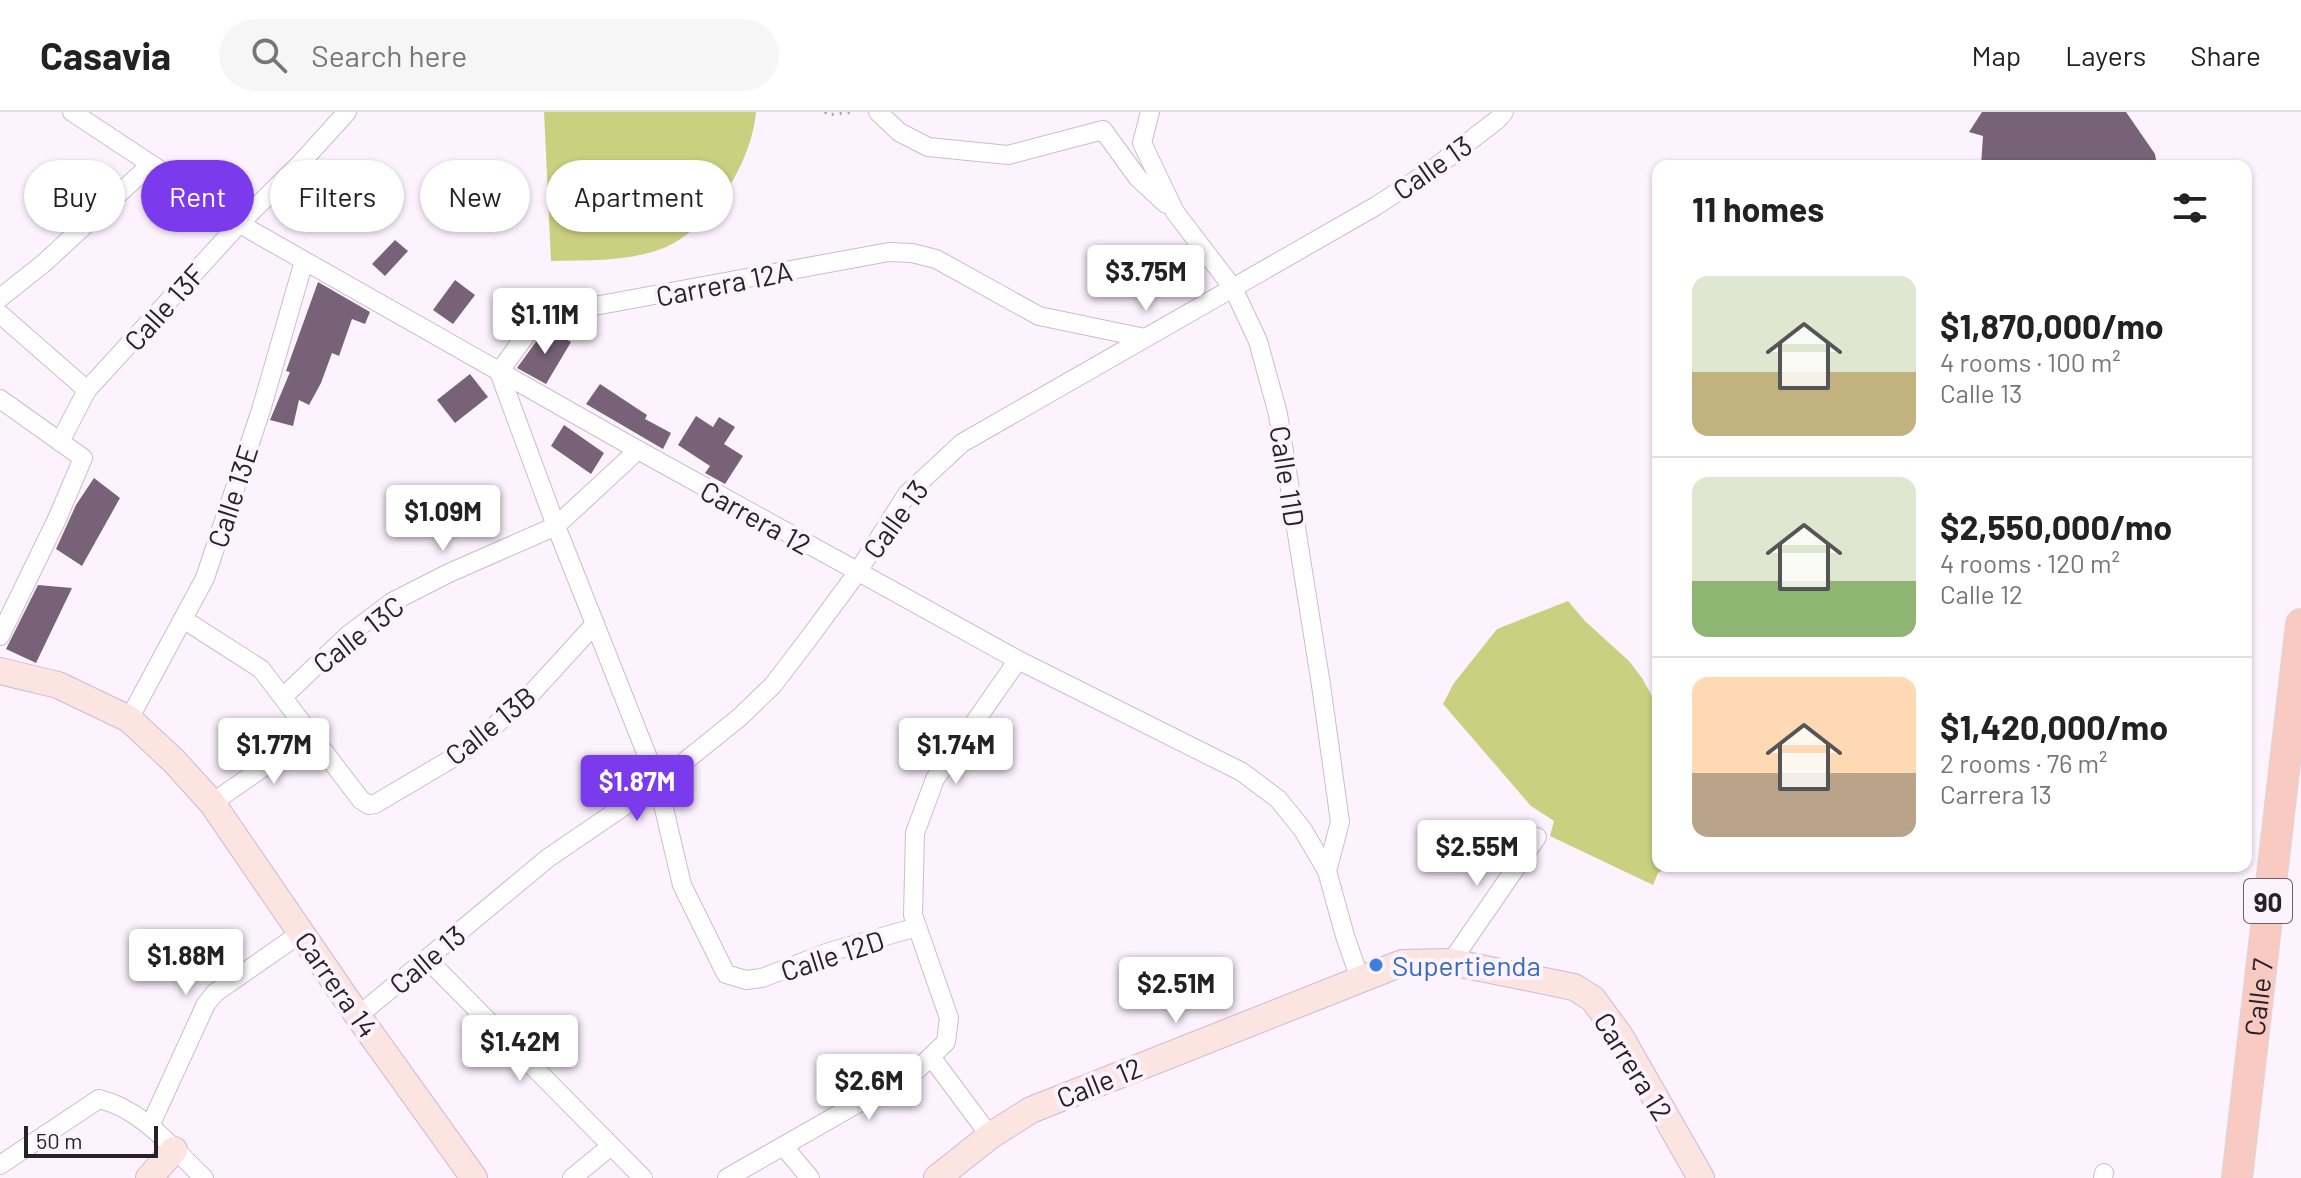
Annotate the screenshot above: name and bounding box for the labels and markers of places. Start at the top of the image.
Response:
pin: $3.75M [1081,245,1211,313]
pin: $1.11M [480,288,610,356]
pin: $1.09M [378,485,508,553]
pin: $1.77M [209,718,339,786]
pin: $1.74M [891,718,1021,786]
pin: $1.87M [572,755,702,823]
pin: $2.55M [1412,820,1542,888]
pin: $1.88M [121,929,251,997]
place label: Supertienda [1392,948,1541,982]
marker: Supertienda [1367,956,1385,974]
pin: $2.51M [1111,957,1241,1025]
pin: $1.42M [455,1015,585,1083]
pin: $2.6M [813,1054,925,1122]

